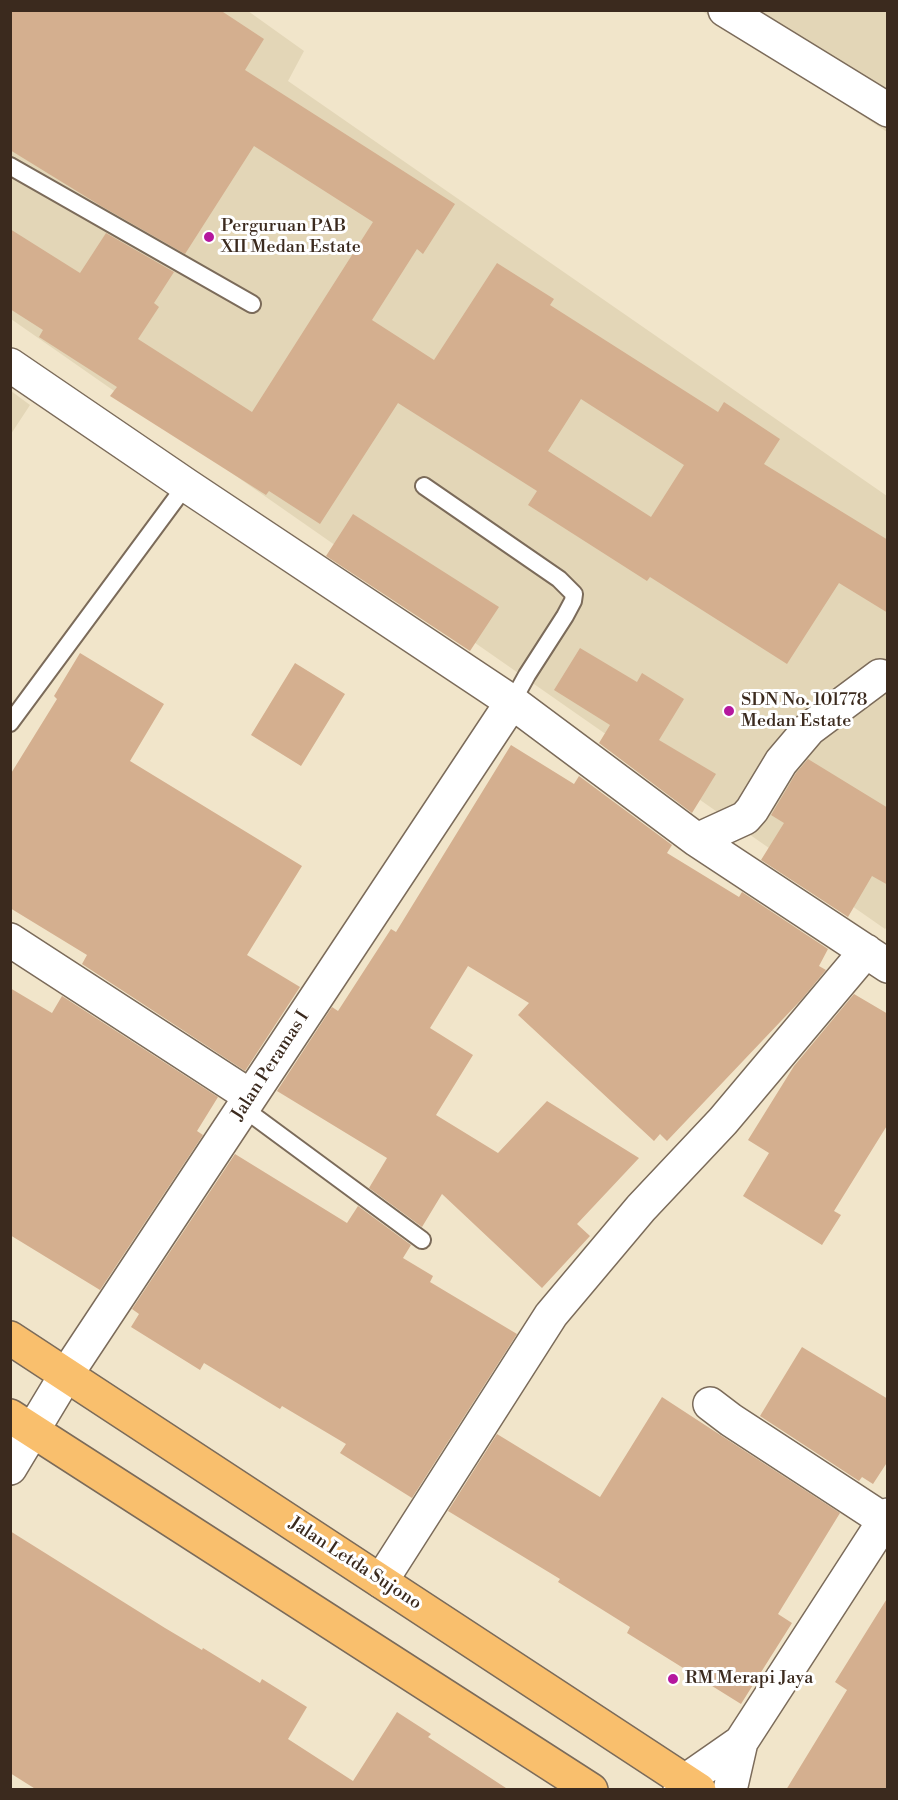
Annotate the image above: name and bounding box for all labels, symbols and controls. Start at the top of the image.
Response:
place label: Perguruan PAB XII Medan Estate [221,216,361,258]
marker: Perguruan PAB XII Medan Estate [202,230,216,244]
place label: SDN No. 101778 Medan Estate [741,690,867,732]
marker: SDN No. 101778 Medan Estate [722,704,736,718]
street label: Jalan Peramas I [228,1007,314,1125]
street label: Jalan Letda Sujono [285,1513,425,1615]
place label: RM Merapi Jaya [685,1668,813,1690]
marker: RM Merapi Jaya [666,1672,680,1686]

